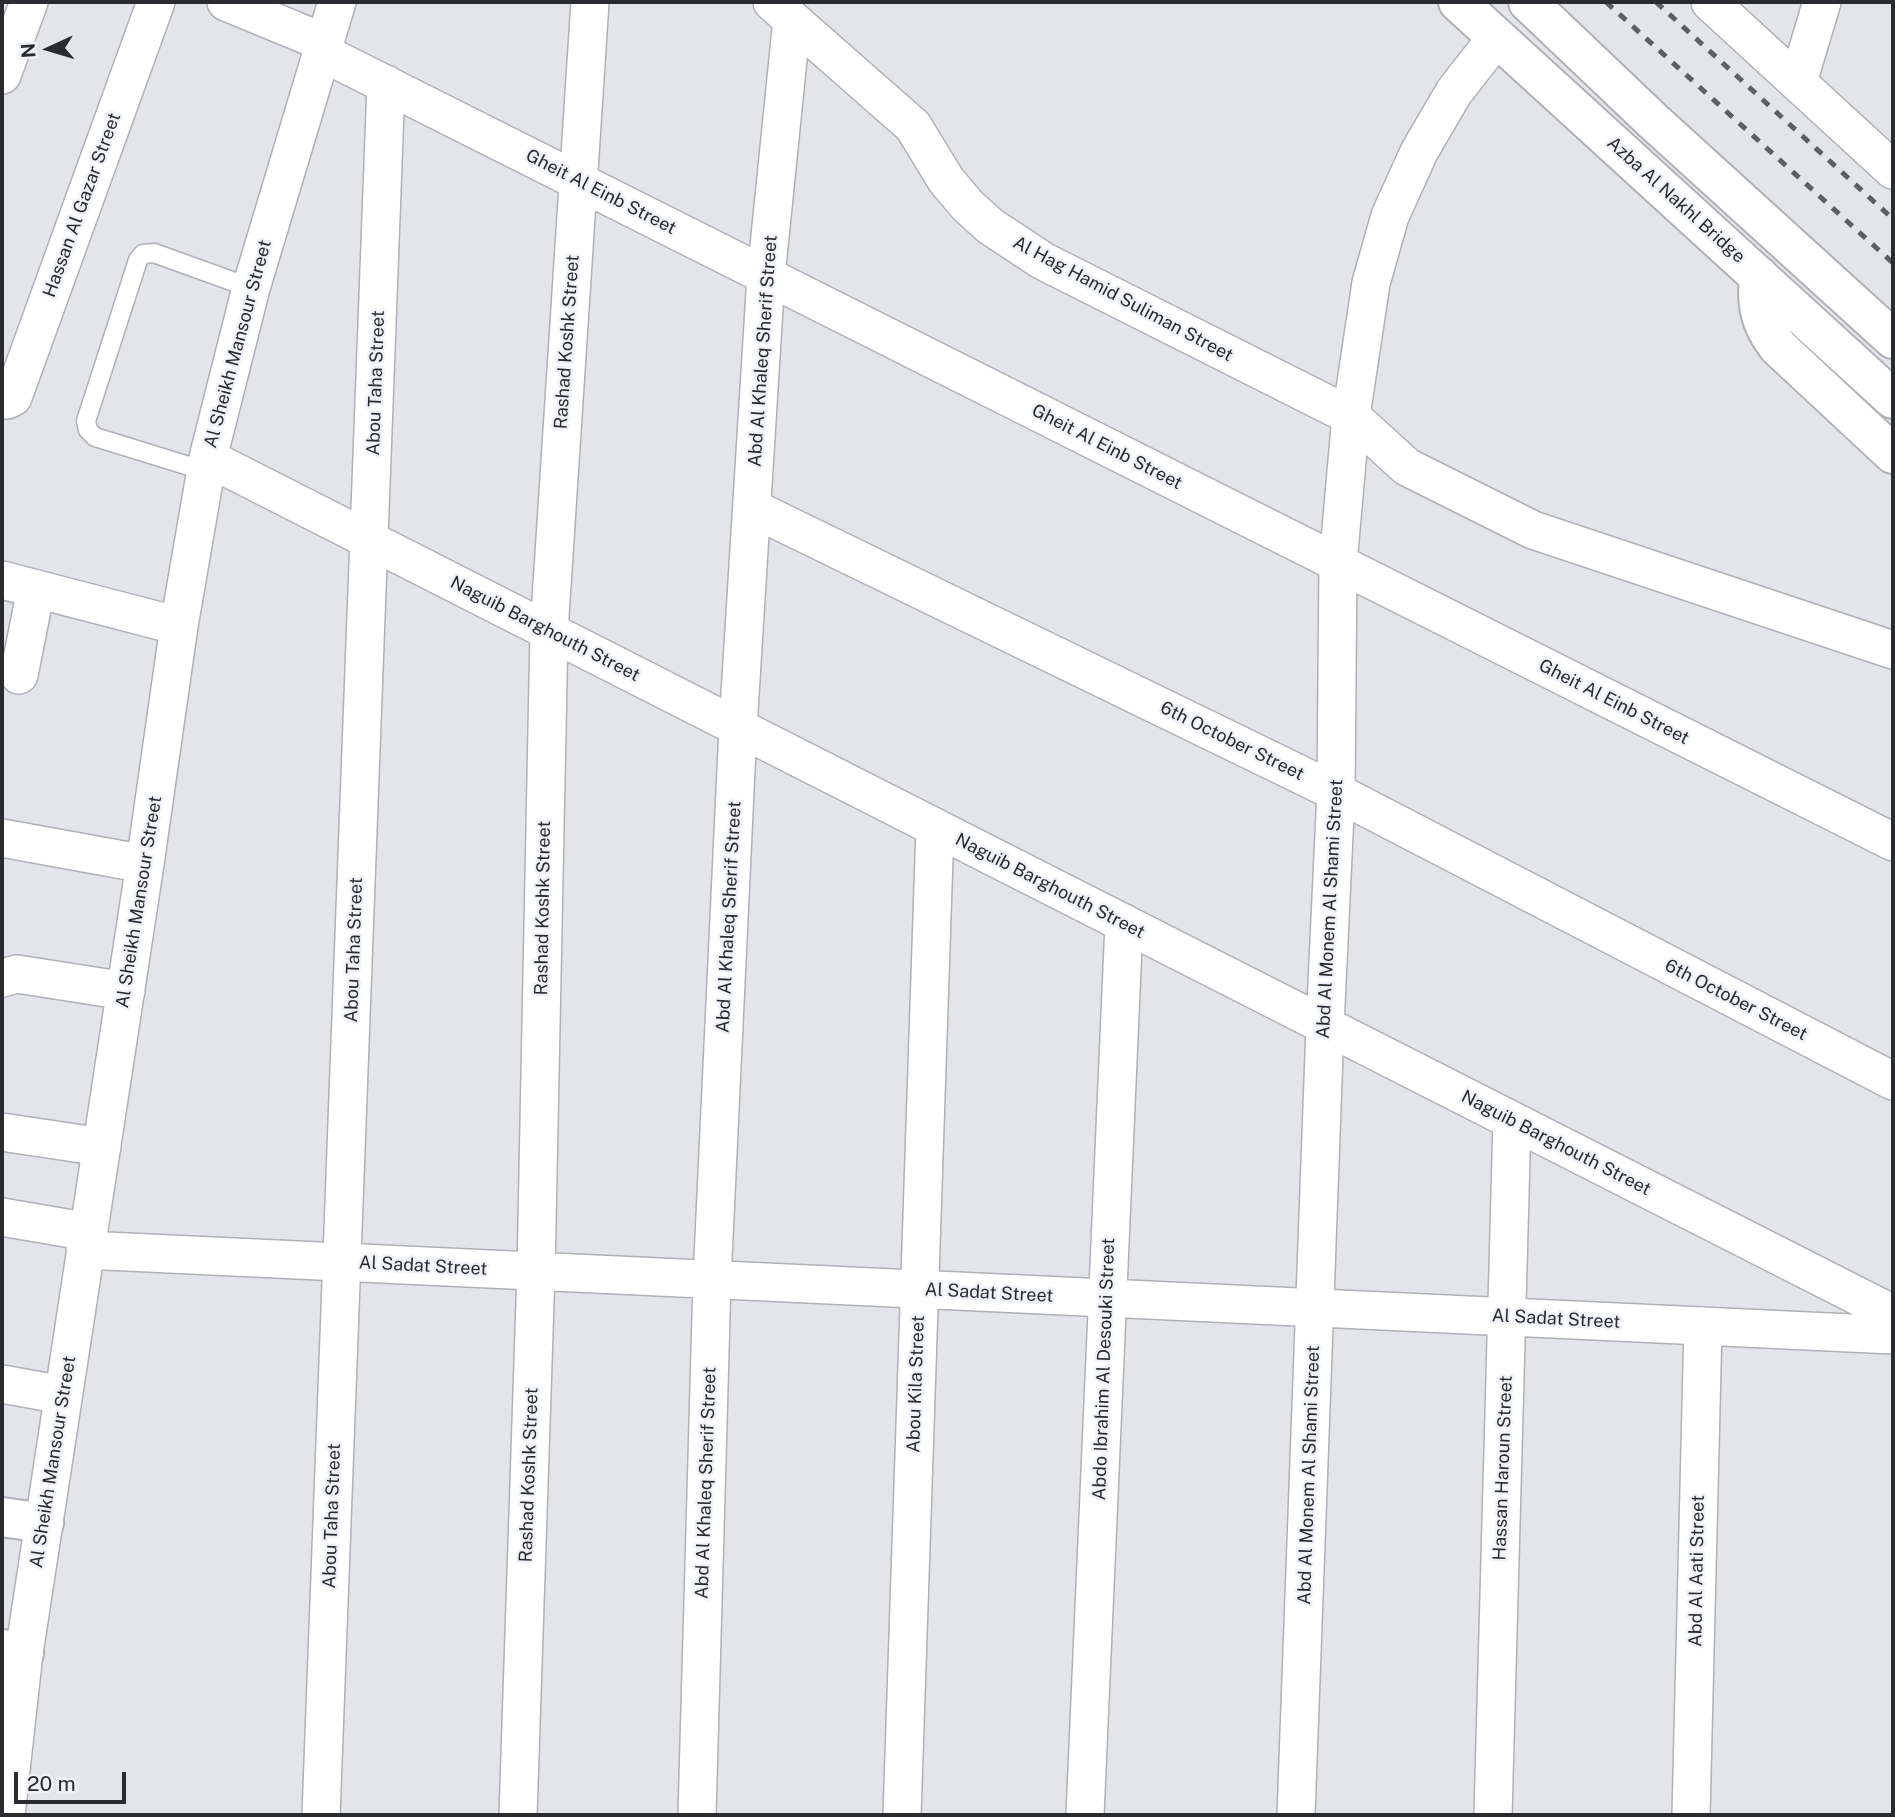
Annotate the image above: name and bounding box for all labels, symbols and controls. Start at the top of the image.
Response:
north arrow [14,14,84,84]
text: N [17,42,40,59]
street label: Hassan Al Gazar Street [39,110,125,300]
street label: Azba Al Nakhl Bridge [1603,132,1749,268]
street label: Gheit Al Einb Street [522,145,680,239]
street label: Al Hag Hamid Suliman Street [1009,232,1237,366]
street label: Abd Al Khaleq Sherif Street [744,234,782,468]
street label: Al Sheikh Mansour Street [200,238,276,450]
street label: Rashad Koshk Street [550,254,584,430]
street label: Abou Taha Street [363,310,389,456]
street label: Gheit Al Einb Street [1028,400,1186,494]
street label: Naguib Barghouth Street [447,572,643,686]
street label: Gheit Al Einb Street [1535,655,1693,749]
street label: 6th October Street [1157,697,1307,785]
street label: Abd Al Monem Al Shami Street [1312,779,1348,1039]
street label: Al Sheikh Mansour Street [112,794,166,1010]
street label: Abd Al Khaleq Sherif Street [712,800,746,1034]
street label: Rashad Koshk Street [531,820,555,996]
street label: Naguib Barghouth Street [952,829,1148,943]
street label: Abou Taha Street [341,877,367,1023]
street label: 6th October Street [1661,955,1811,1045]
street label: Naguib Barghouth Street [1458,1086,1654,1200]
street label: Abdo Ibrahim Al Desouki Street [1089,1237,1119,1501]
street label: Al Sadat Street [358,1252,488,1280]
street label: Al Sadat Street [924,1279,1054,1307]
street label: Al Sadat Street [1491,1305,1621,1333]
street label: Abou Kila Street [903,1315,929,1453]
street label: Abd Al Monem Al Shami Street [1294,1345,1324,1605]
street label: Al Sheikh Mansour Street [26,1354,80,1570]
street label: Abd Al Khaleq Sherif Street [691,1367,721,1599]
street label: Hassan Haroun Street [1489,1375,1517,1561]
street label: Rashad Koshk Street [515,1387,543,1563]
street label: Abou Taha Street [319,1443,345,1589]
street label: Abd Al Aati Street [1685,1495,1709,1647]
scale bar [18,1758,130,1802]
text: 20 m [27,1771,76,1796]

